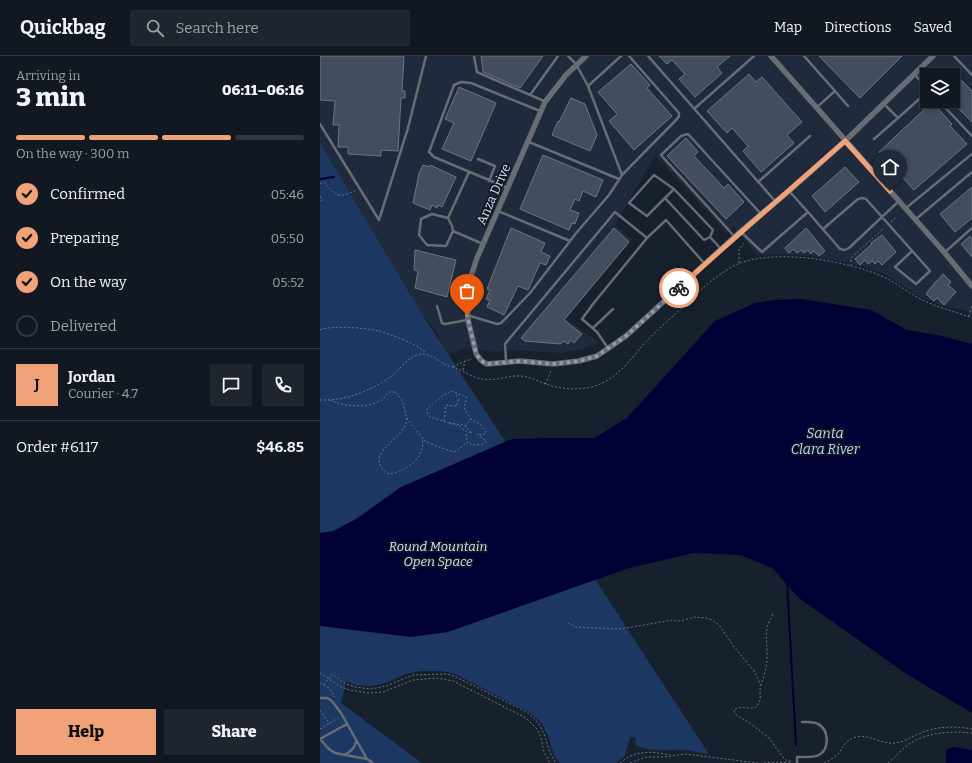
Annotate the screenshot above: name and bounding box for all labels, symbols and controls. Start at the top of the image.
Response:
search box [130,10,410,46]
text: Quickbag [20,16,106,39]
icon: search [144,17,166,39]
text: Search here [176,19,259,37]
text: Map [774,19,802,36]
text: Directions [824,19,892,36]
text: Saved [914,19,952,36]
text: Arriving in [16,68,81,83]
map controls [920,68,960,108]
button: layers [920,68,960,108]
text: 06:11–06:16 [222,81,304,99]
text: 3 min [16,82,86,113]
text: On the way · 300 m [16,146,129,161]
pin [873,150,907,191]
icon: home [879,156,901,178]
street label: Anza Drive [473,161,514,227]
icon: check [16,183,38,205]
text: Confirmed [50,185,125,203]
text: 05:46 [271,187,304,202]
icon: check [16,227,38,249]
text: Preparing [50,229,119,247]
text: 05:50 [271,231,304,246]
courier [659,268,699,308]
icon: check [16,271,38,293]
text: On the way [50,273,127,291]
pin [450,274,484,315]
text: 05:52 [272,275,304,290]
icon: bike [668,277,690,299]
icon: bag [456,280,478,302]
text: Delivered [50,317,117,335]
button: chat [210,364,252,406]
button: phone [262,364,304,406]
text: Jordan [68,368,115,386]
text: J [34,376,40,394]
text: Courier · 4.7 [68,386,138,401]
water label: Santa Clara River [791,425,861,458]
text: Order #6117 [16,438,98,456]
text: $46.85 [256,438,304,456]
park label: Round Mountain Open Space [389,539,487,569]
button: Help [16,709,156,755]
button: Share [164,709,304,755]

